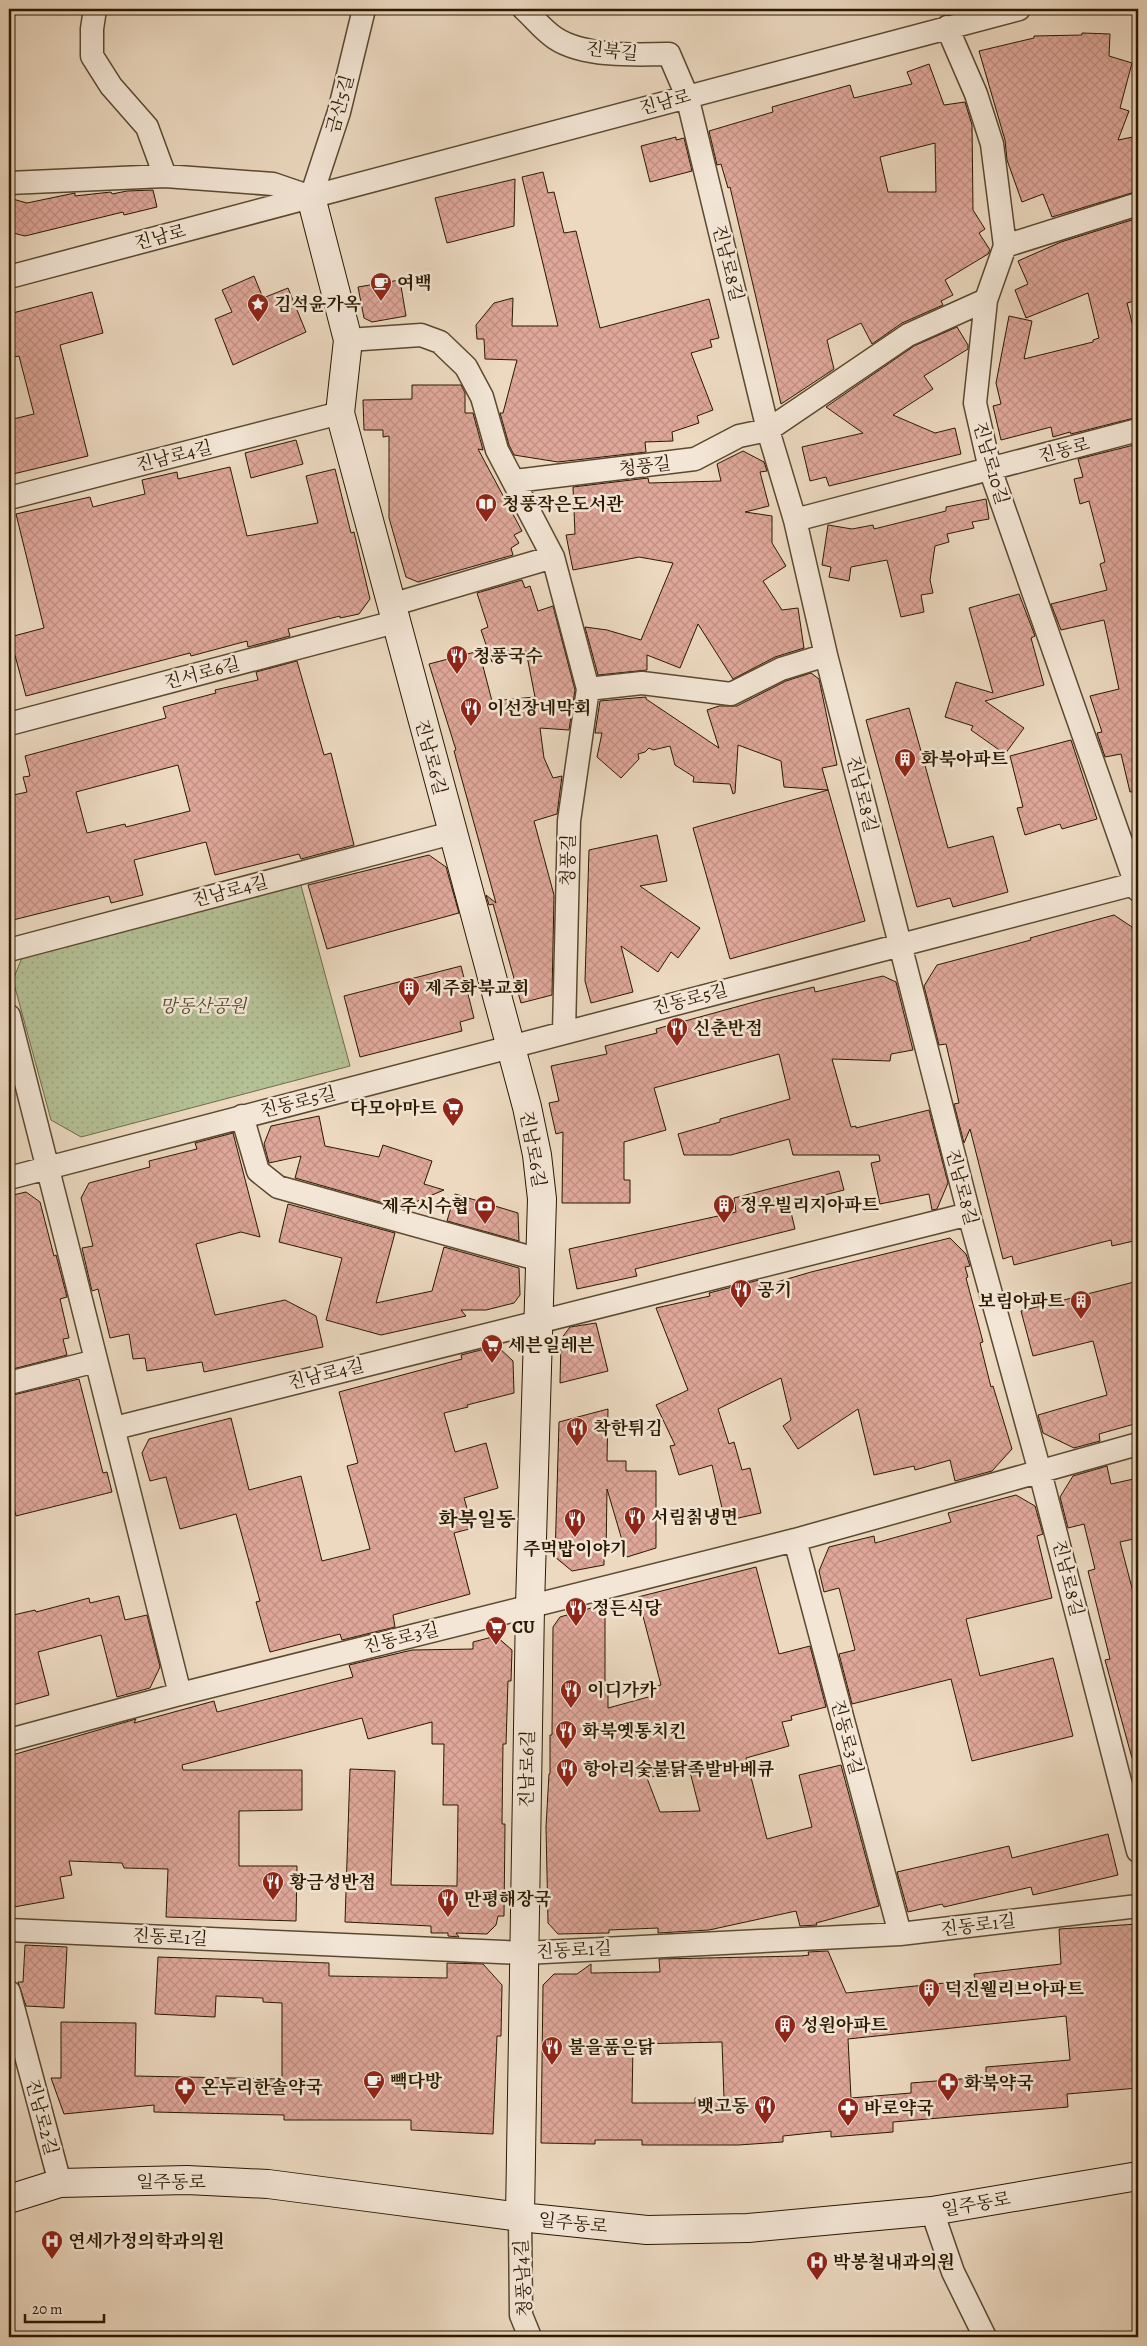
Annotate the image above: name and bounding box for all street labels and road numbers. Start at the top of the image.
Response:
street label: 진북길 [585,36,639,66]
street label: 금산5길 [321,72,359,136]
street label: 진남로 [637,84,693,120]
street label: 진남로 [132,219,188,255]
street label: 진남로8길 [707,222,749,304]
street label: 진남로10길 [968,419,1014,507]
street label: 진동로 [1036,432,1092,468]
street label: 진남로4길 [133,435,215,477]
street label: 청풍길 [618,451,672,481]
street label: 진서로6길 [161,651,243,695]
street label: 진남로6길 [409,716,453,798]
street label: 진남로8길 [841,753,883,835]
street label: 청풍길 [556,834,580,886]
street label: 진남로4길 [189,869,271,913]
street label: 진동로5길 [650,977,730,1021]
street label: 진동로5길 [258,1081,338,1123]
street label: 진남로6길 [514,1109,552,1189]
street label: 진남로8길 [940,1146,984,1228]
street label: 진남로4길 [285,1353,367,1395]
street label: 진남로8길 [1047,1537,1089,1619]
street label: 진동로3길 [361,1617,441,1659]
street label: 진동로3길 [825,1697,869,1777]
street label: 진남로6길 [514,1730,540,1808]
street label: 진동로1길 [939,1908,1017,1942]
street label: 진동로1길 [132,1923,208,1951]
street label: 진동로1길 [536,1936,612,1964]
street label: 진남로2길 [20,2076,64,2158]
street label: 일주동로 [136,2170,206,2194]
street label: 일주동로 [940,2186,1012,2222]
street label: 일주동로 [537,2207,609,2239]
street label: 청풍남4길 [509,2239,537,2317]

